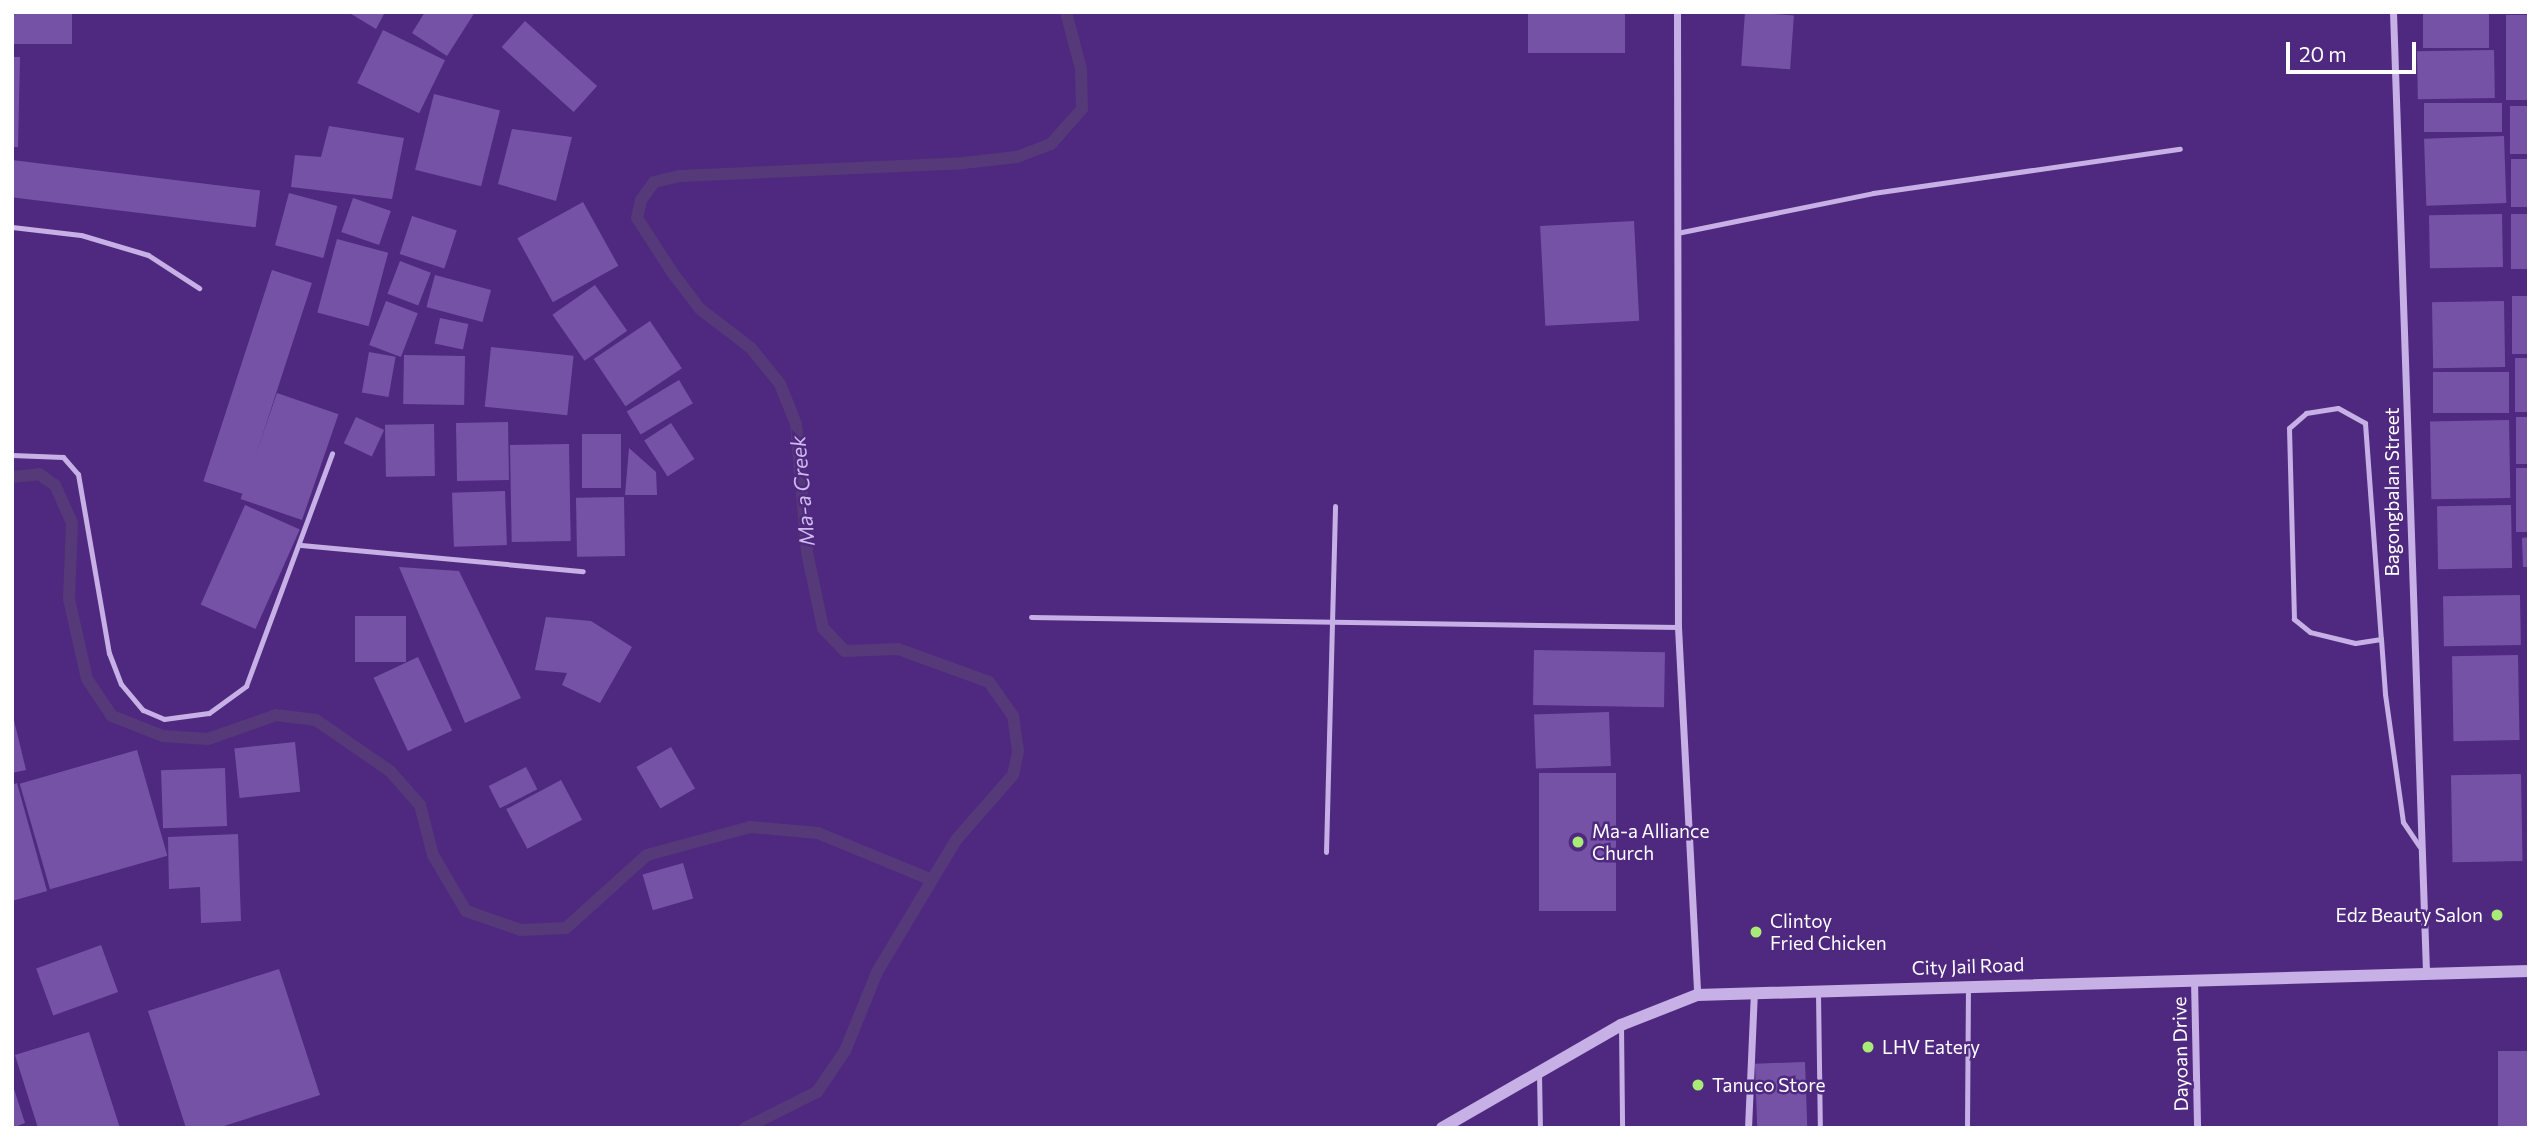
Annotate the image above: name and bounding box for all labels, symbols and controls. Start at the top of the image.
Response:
scale bar [2289,28,2418,72]
text: 20 m [2299,41,2347,66]
street label: Bagongbalan Street [2381,407,2403,577]
water label: Ma-a Creek [785,435,819,547]
place label: Ma-a Alliance Church [1592,820,1709,864]
marker: Ma-a Alliance Church [1570,834,1586,850]
place label: Edz Beauty Salon [2335,904,2483,926]
marker: Edz Beauty Salon [2489,907,2505,923]
place label: Clintoy Fried Chicken [1770,910,1887,954]
marker: Clintoy Fried Chicken [1748,924,1764,940]
street label: City Jail Road [1911,953,2025,979]
street label: Dayoan Drive [2168,996,2192,1112]
place label: LHV Eatery [1882,1036,1980,1058]
marker: LHV Eatery [1860,1039,1876,1055]
place label: Tanuco Store [1712,1074,1826,1096]
marker: Tanuco Store [1690,1077,1706,1093]

